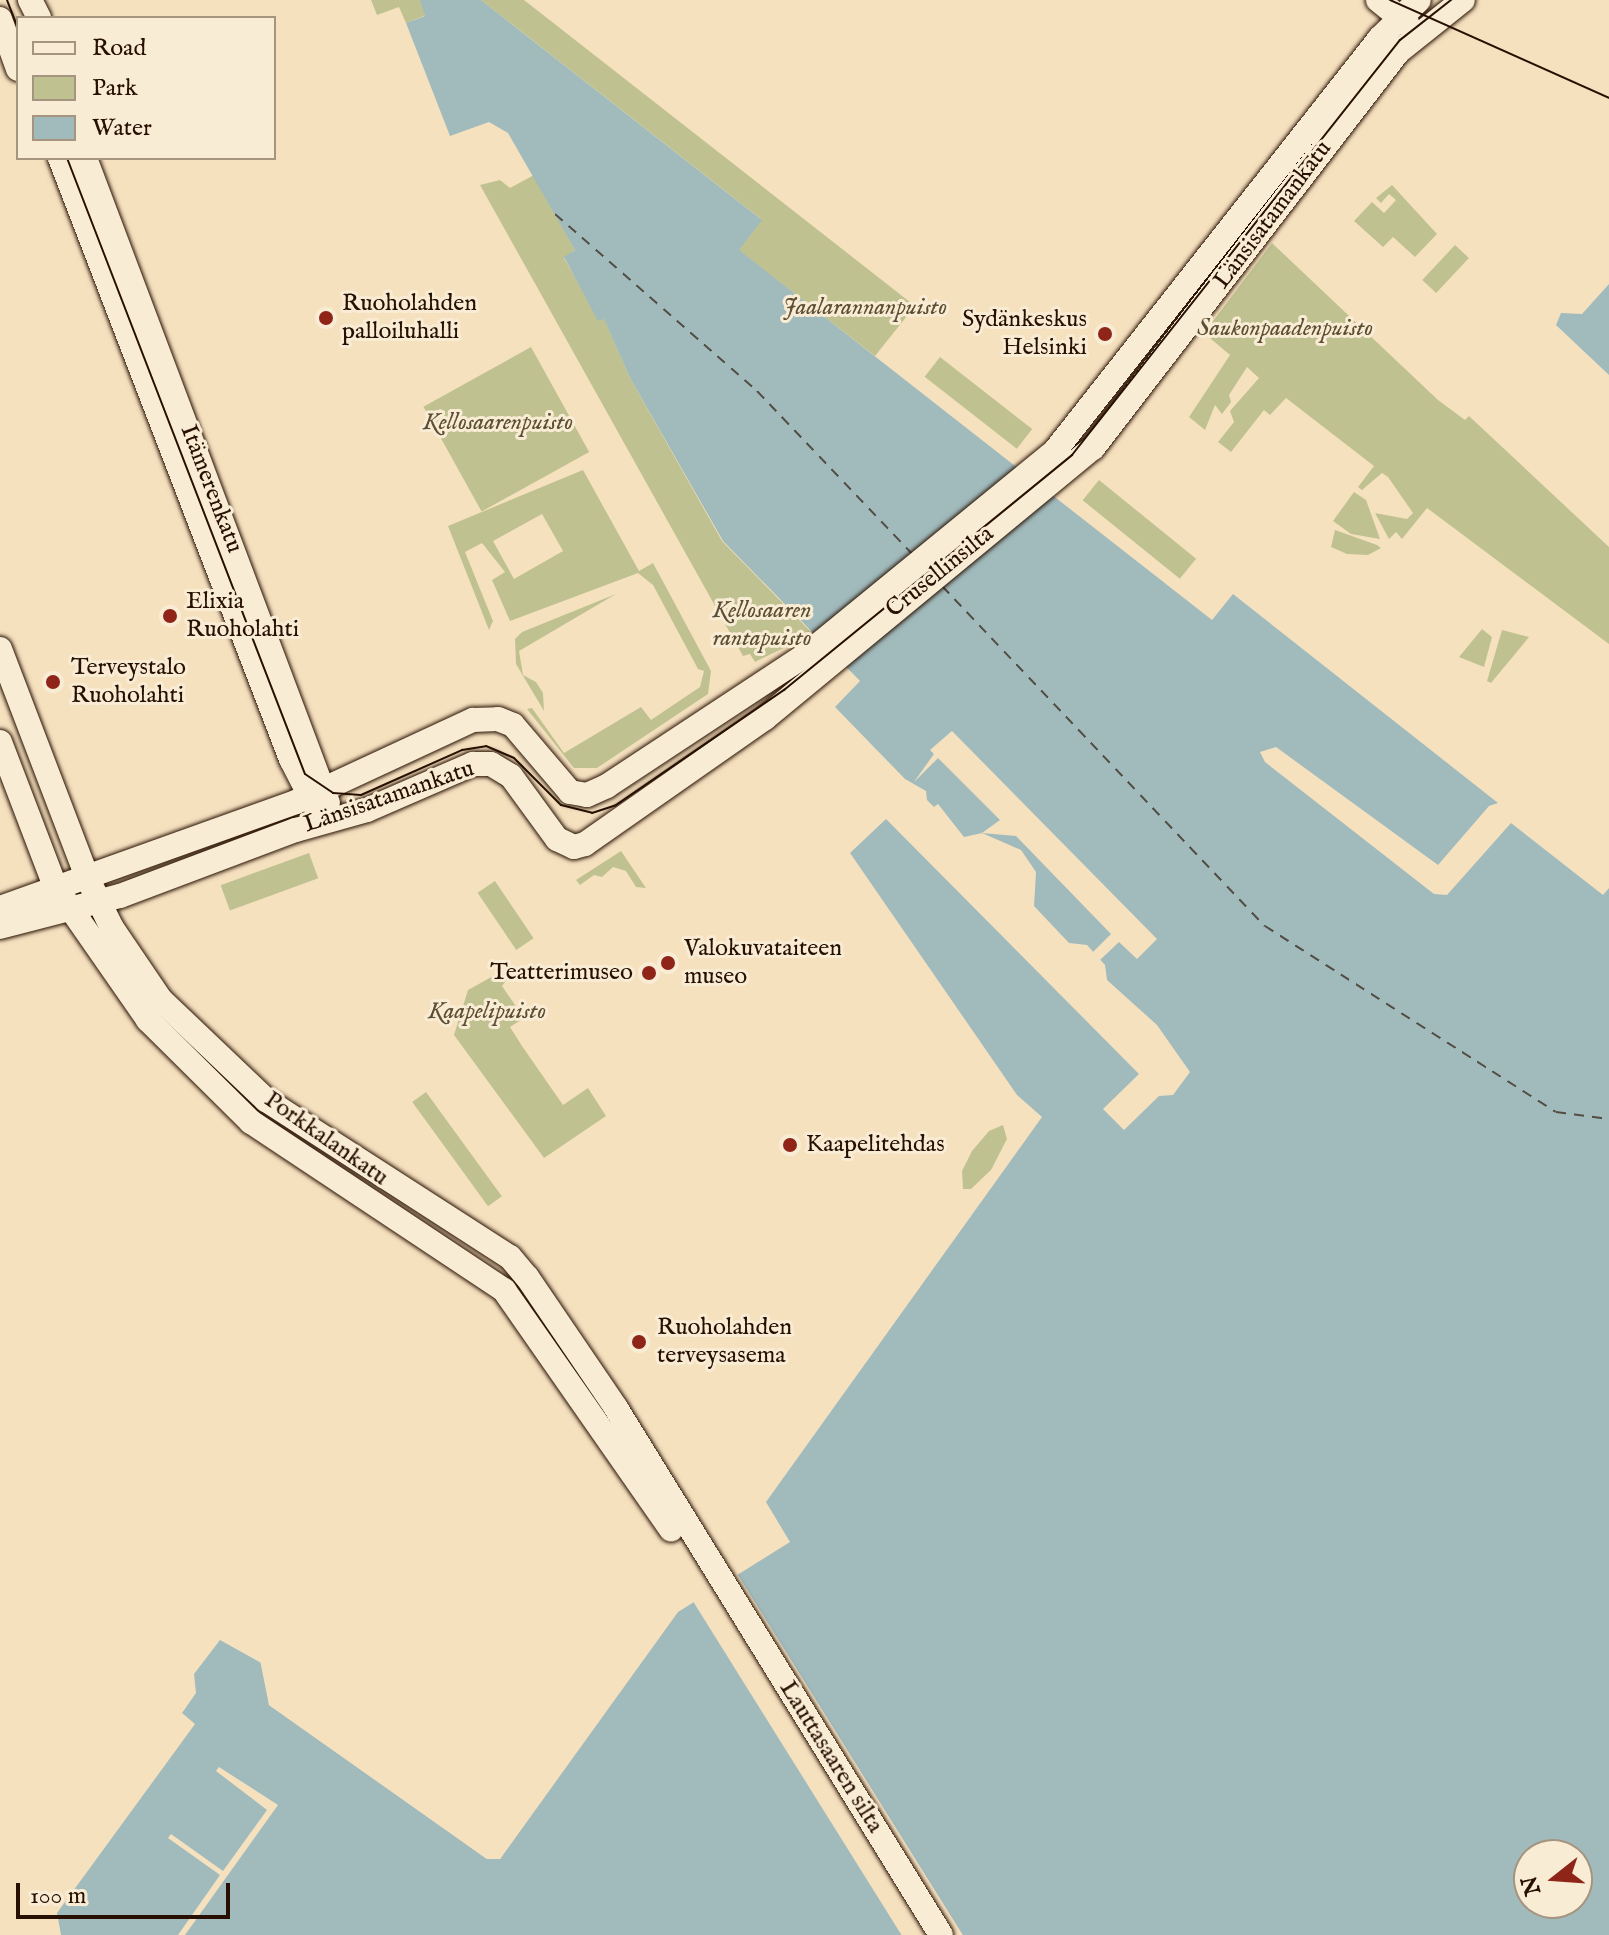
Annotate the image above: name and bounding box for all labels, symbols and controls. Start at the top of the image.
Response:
legend [16,16,276,160]
text: Road [92,33,146,64]
text: Park [92,73,138,104]
text: Water [92,113,152,144]
street label: Länsisatamankatu [1208,135,1338,295]
place label: Ruoholahden palloiluhalli [342,290,477,346]
park label: Jaalarannanpuisto [783,294,947,322]
place label: Sydänkeskus Helsinki [962,306,1087,362]
marker: Ruoholahden palloiluhalli [317,309,335,327]
park label: Saukonpaadenpuisto [1197,315,1373,343]
marker: Sydänkeskus Helsinki [1094,323,1116,345]
park label: Kellosaarenpuisto [423,409,573,437]
street label: Itämerenkatu [173,421,249,557]
street label: Crusellinsilta [880,520,1000,624]
place label: Elixia Ruoholahti [186,588,299,644]
park label: Kellosaaren rantapuisto [712,597,812,653]
marker: Elixia Ruoholahti [161,607,179,625]
place label: Terveystalo Ruoholahti [71,654,186,710]
marker: Terveystalo Ruoholahti [42,671,64,693]
street label: Länsisatamankatu [300,754,478,840]
place label: Valokuvataiteen museo [684,935,842,991]
marker: Valokuvataiteen museo [659,954,677,972]
place label: Teatterimuseo [490,959,633,987]
marker: Teatterimuseo [640,964,658,982]
park label: Kaapelipuisto [428,998,546,1026]
street label: Porkkalankatu [258,1086,394,1192]
place label: Kaapelitehdas [806,1131,945,1159]
marker: Kaapelitehdas [781,1136,799,1154]
place label: Ruoholahden terveysasema [657,1314,792,1370]
marker: Ruoholahden terveysasema [628,1331,650,1353]
street label: Lauttasaaren silta [773,1676,889,1838]
north arrow [1513,1839,1593,1919]
scale bar [20,1867,234,1917]
text: N [1516,1872,1548,1899]
text: 100 m [30,1881,86,1912]

